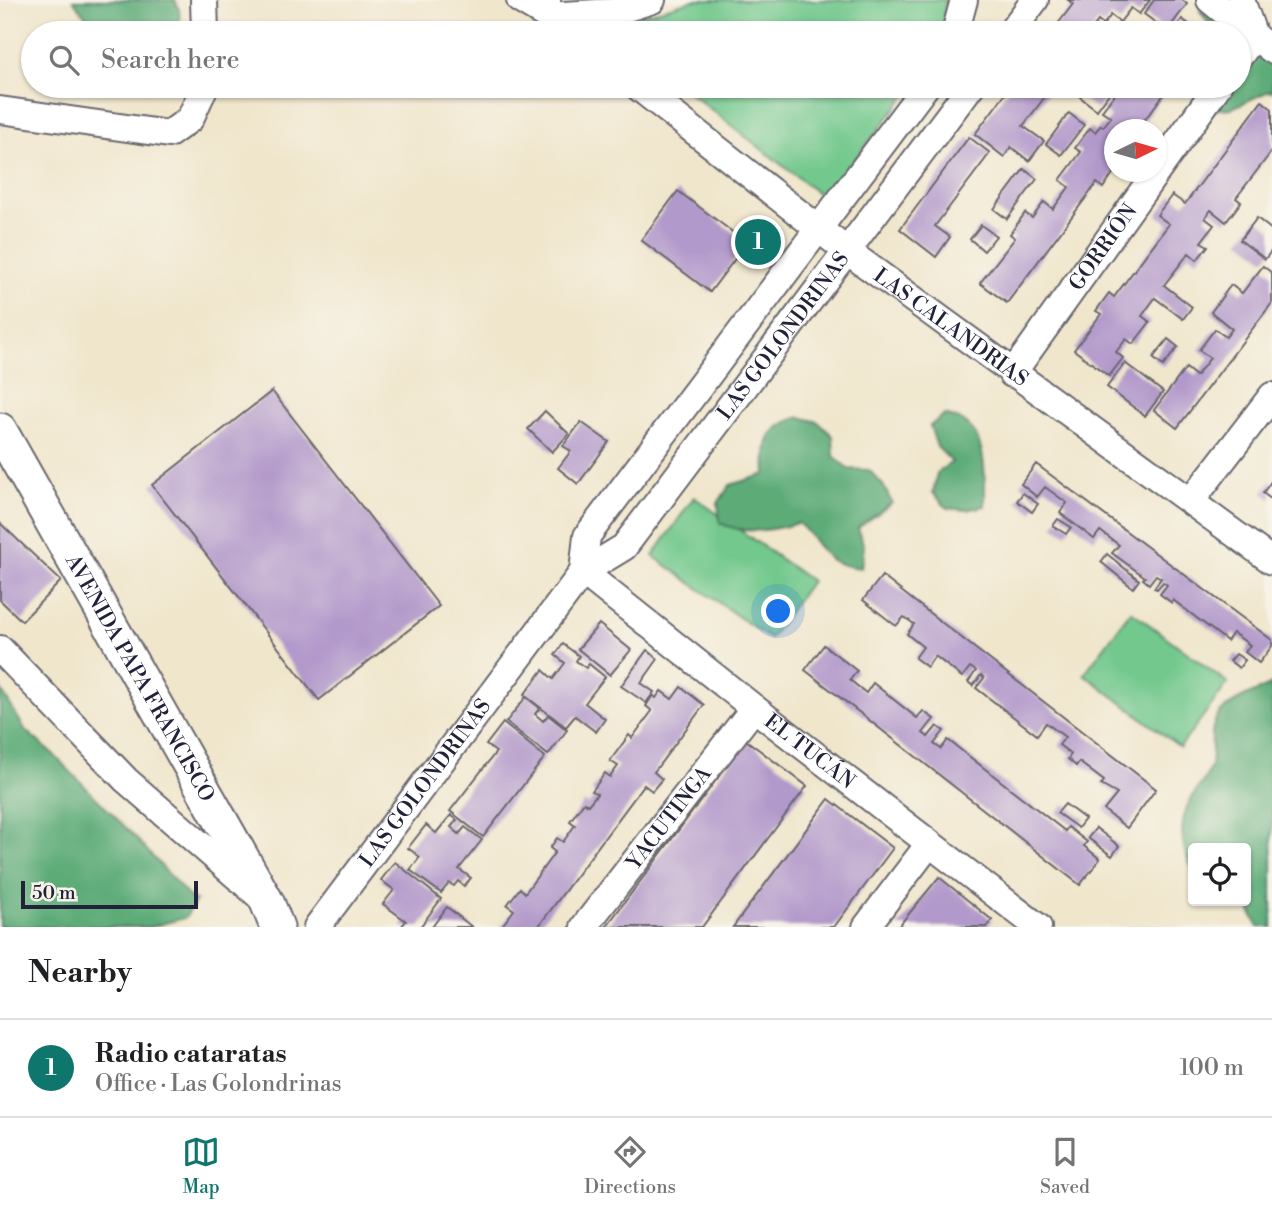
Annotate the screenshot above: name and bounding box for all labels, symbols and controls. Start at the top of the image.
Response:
search box [21,21,1251,98]
icon: search [45,41,83,79]
text: Search here [101,44,240,76]
north arrow [1104,119,1167,182]
street label: GORRIÓN [1064,199,1144,296]
pin: 1 [735,216,781,268]
street label: LAS GOLONDRINAS [712,247,855,426]
street label: LAS CALANDRIAS [868,263,1033,393]
street label: AVENIDA PAPA FRANCISCO [59,549,220,807]
your location [761,594,795,628]
street label: LAS GOLONDRINAS [354,694,497,873]
street label: EL TUCÁN [759,709,860,795]
street label: YACUTINGA [621,761,718,876]
map controls [1188,843,1251,906]
button: locate [1188,843,1251,906]
scale bar [21,878,198,910]
text: 50 m [32,881,76,905]
text: Nearby [28,954,132,992]
text: Radio cataratas [95,1038,287,1070]
text: 1 [45,1054,57,1082]
text: 100 m [1179,1054,1244,1082]
text: Office · Las Golondrinas [95,1070,342,1098]
tab: Map [182,1133,220,1199]
tab: Directions [584,1133,676,1199]
tab: Saved [1040,1133,1090,1199]

